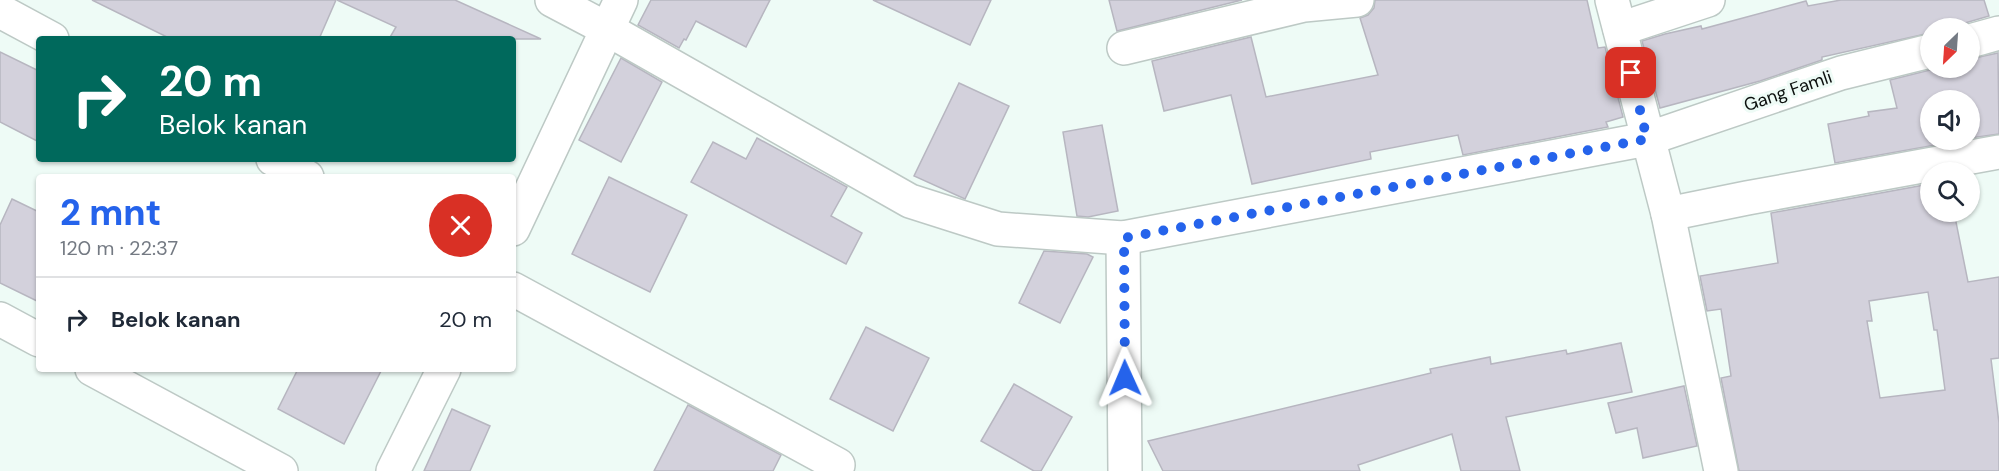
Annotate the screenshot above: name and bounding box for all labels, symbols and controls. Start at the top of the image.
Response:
north arrow [1920,18,1980,78]
map controls [1920,18,1980,222]
pin [1605,47,1656,98]
text: 20 m [159,54,262,109]
icon: arrive [1614,56,1647,89]
icon: right [60,60,138,138]
street label: Gang Famli [1741,65,1835,117]
button: sound [1920,90,1980,150]
text: Belok kanan [159,107,307,142]
button: search [1920,162,1980,222]
text: 2 mnt [60,189,161,236]
button: close [429,194,492,257]
text: 120 m · 22:37 [60,235,178,261]
icon: right [60,303,93,336]
text: Belok kanan [111,305,241,334]
text: 20 m [439,305,492,334]
position arrow [1093,346,1157,410]

